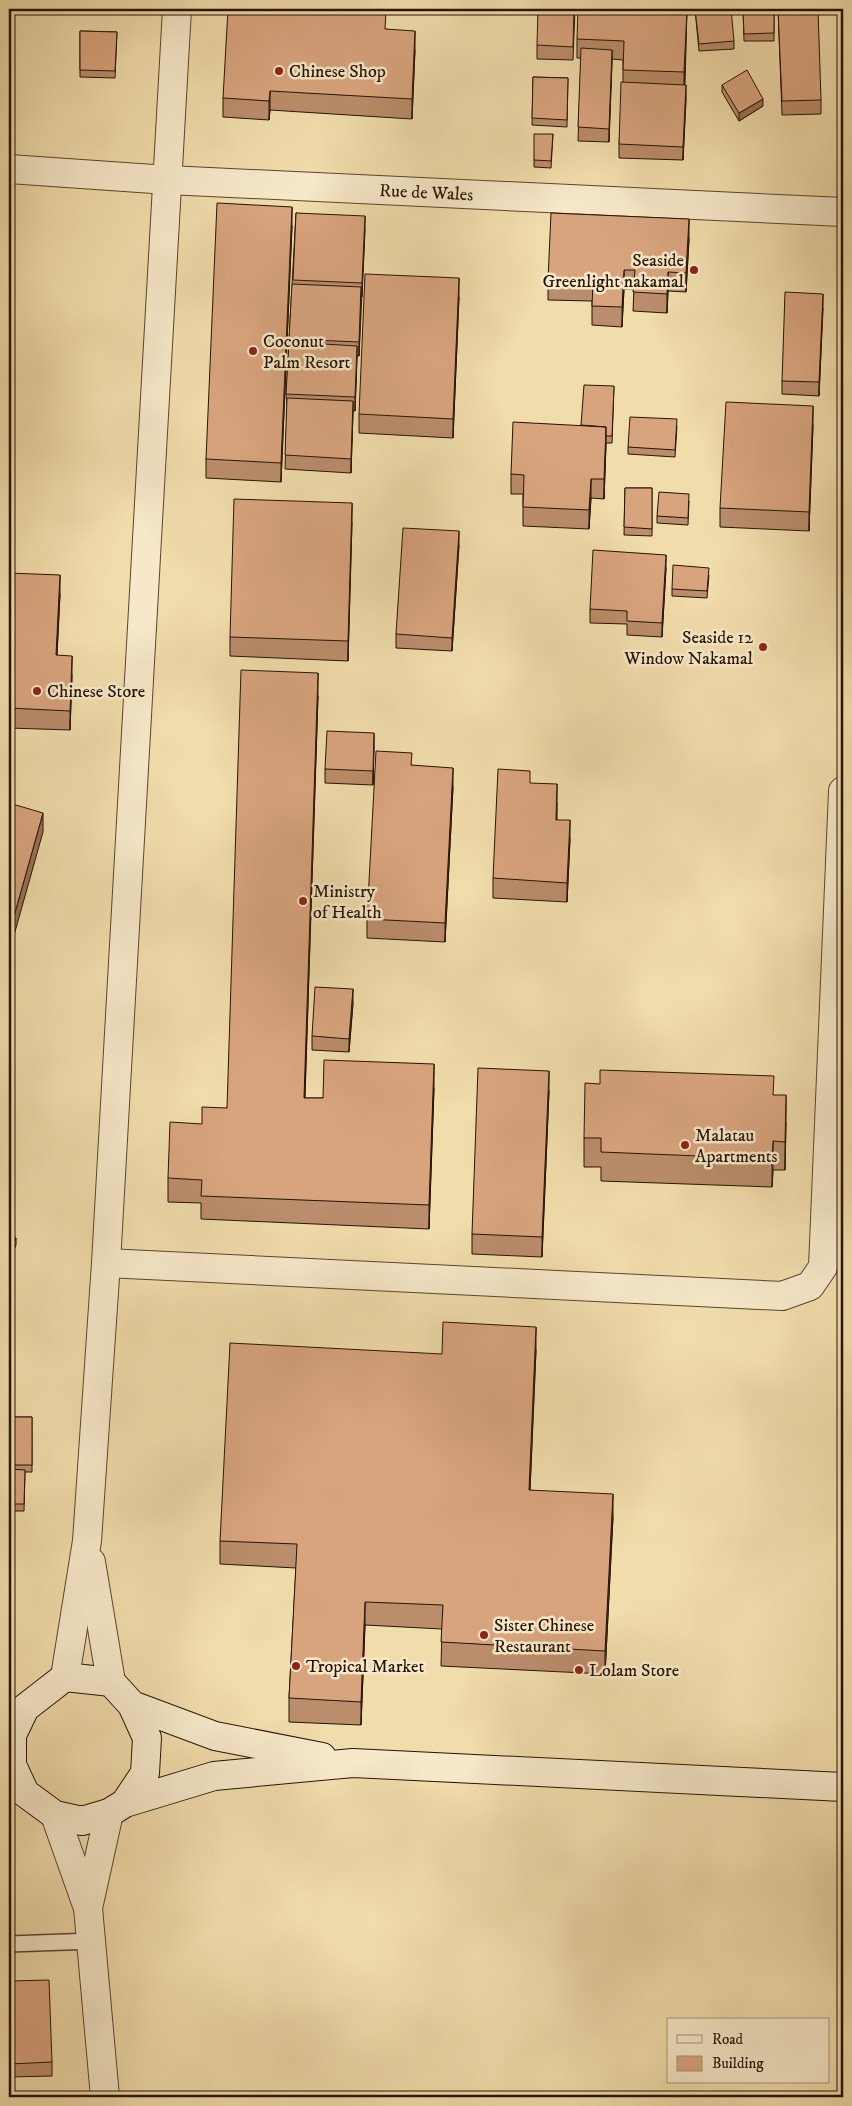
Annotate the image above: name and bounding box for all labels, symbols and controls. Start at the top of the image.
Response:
place label: Chinese Shop [289,61,386,83]
marker: Chinese Shop [273,65,285,77]
street label: Rue de Wales [379,180,474,206]
place label: Seaside Greenlight nakamal [542,250,685,293]
marker: Seaside Greenlight nakamal [688,264,700,276]
place label: Coconut Palm Resort [263,331,351,374]
marker: Coconut Palm Resort [247,345,259,357]
place label: Seaside 12 Window Nakamal [623,627,754,670]
marker: Seaside 12 Window Nakamal [757,641,769,653]
place label: Chinese Store [47,681,145,703]
marker: Chinese Store [31,685,43,697]
place label: Ministry of Health [313,881,382,924]
marker: Ministry of Health [297,895,309,907]
place label: Malatau Apartments [695,1125,778,1168]
marker: Malatau Apartments [679,1139,691,1151]
place label: Sister Chinese Restaurant [494,1615,594,1658]
marker: Sister Chinese Restaurant [478,1629,490,1641]
place label: Tropical Market [306,1656,425,1678]
marker: Tropical Market [290,1660,302,1672]
place label: Lolam Store [589,1660,679,1682]
marker: Lolam Store [573,1664,585,1676]
legend [667,2018,830,2084]
text: Road [712,2030,744,2049]
text: Building [712,2054,764,2073]

